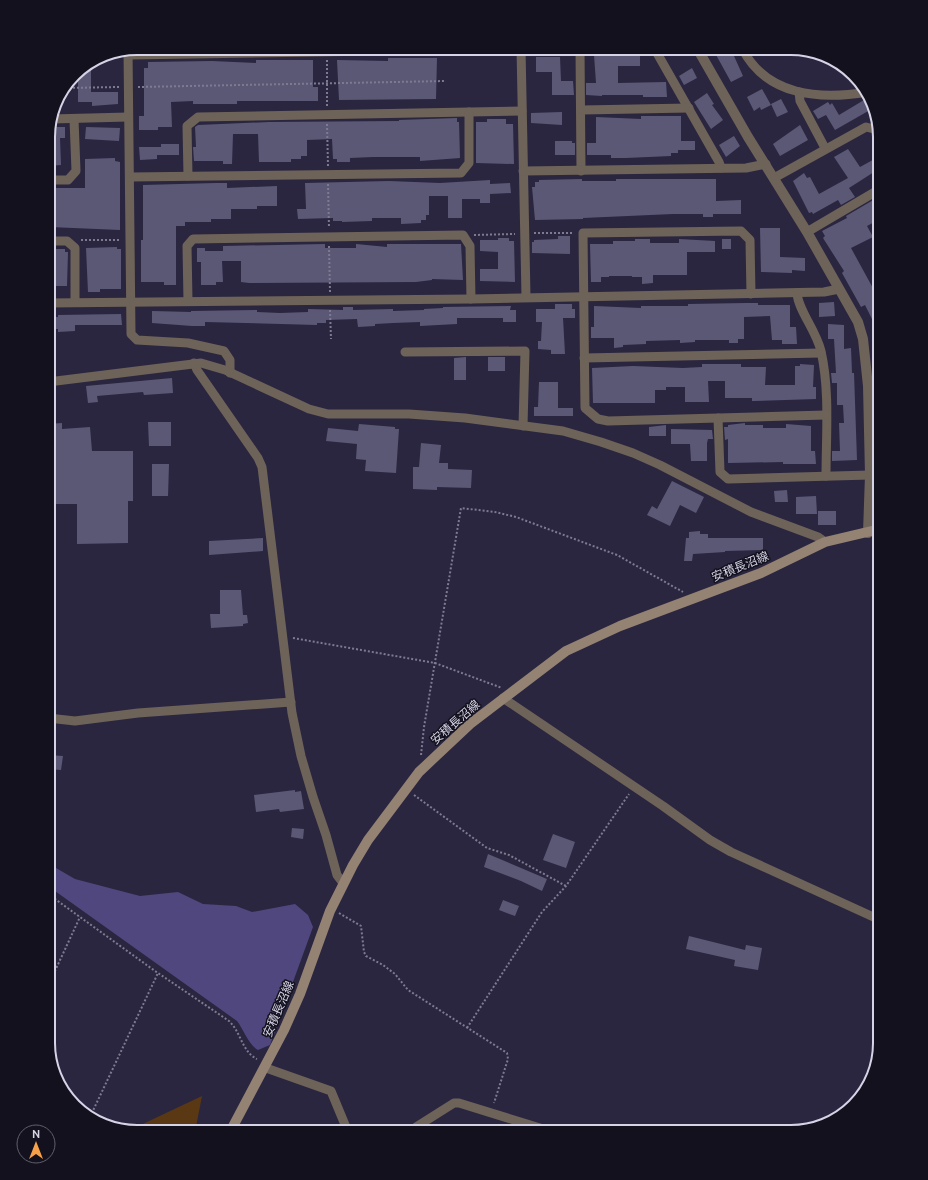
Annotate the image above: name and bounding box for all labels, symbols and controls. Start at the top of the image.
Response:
street label: 安積長沼線 [710,549,770,583]
street label: 安積長沼線 [428,697,482,747]
street label: 安積長沼線 [260,979,296,1039]
north arrow [16,1124,56,1164]
text: N [32,1128,40,1140]

